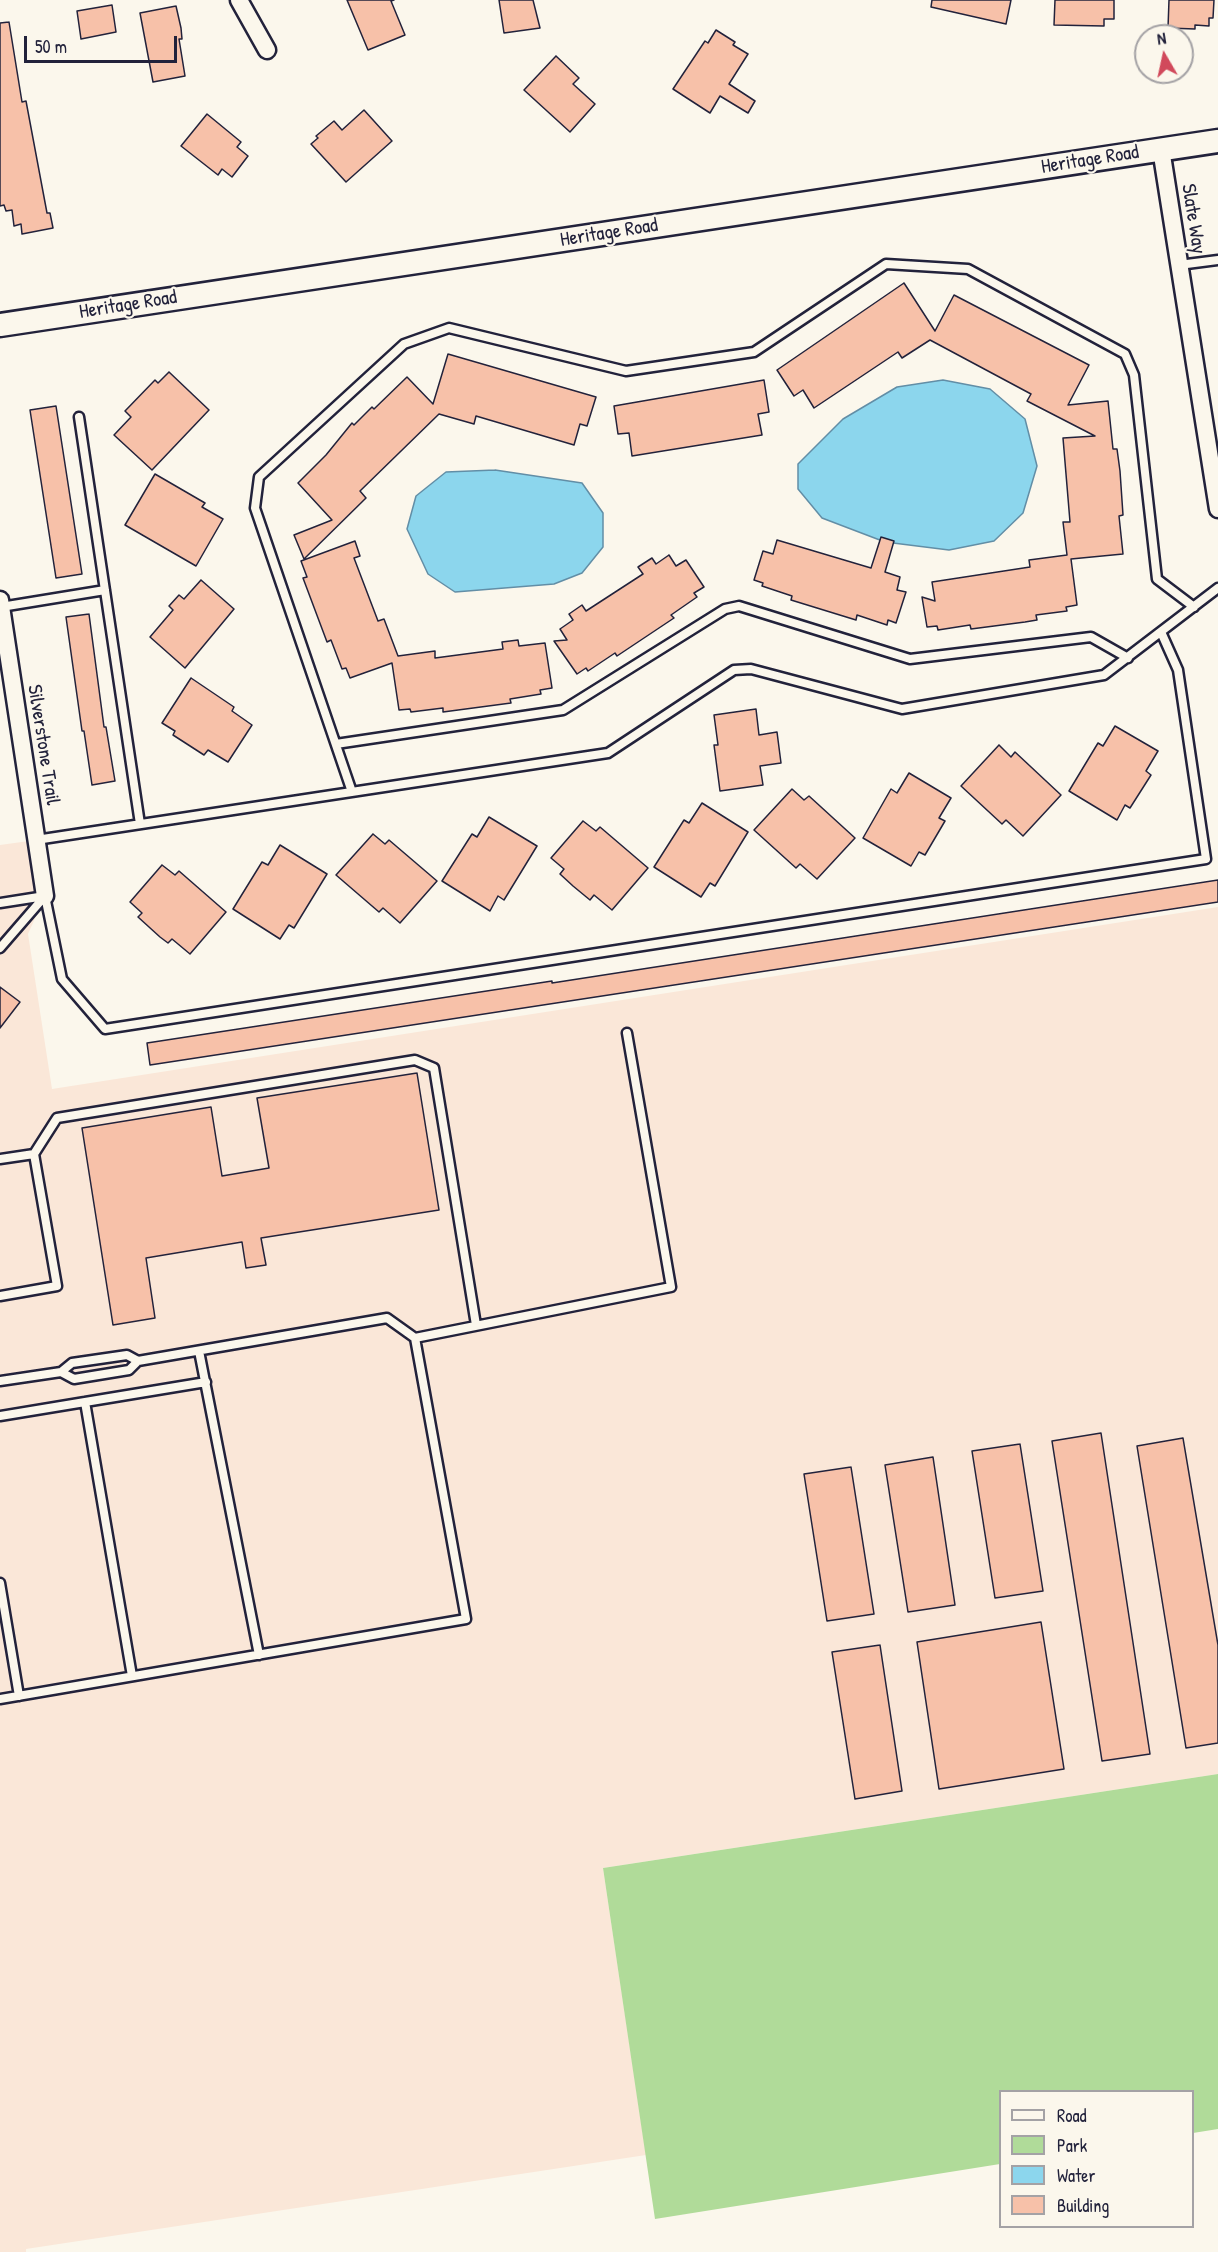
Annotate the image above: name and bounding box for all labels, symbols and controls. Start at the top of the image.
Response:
scale bar [27,24,180,62]
north arrow [1134,24,1194,84]
text: N [1156,27,1167,50]
text: 50 m [35,34,67,59]
street label: Heritage Road [1039,140,1141,180]
street label: Slate Way [1176,182,1210,256]
street label: Heritage Road [558,213,660,253]
street label: Heritage Road [77,285,179,325]
street label: Silverstone Trail [22,683,64,807]
legend [999,2090,1194,2228]
text: Road [1057,2103,1087,2128]
text: Park [1057,2133,1087,2158]
text: Water [1057,2163,1095,2188]
text: Building [1057,2193,1109,2218]

